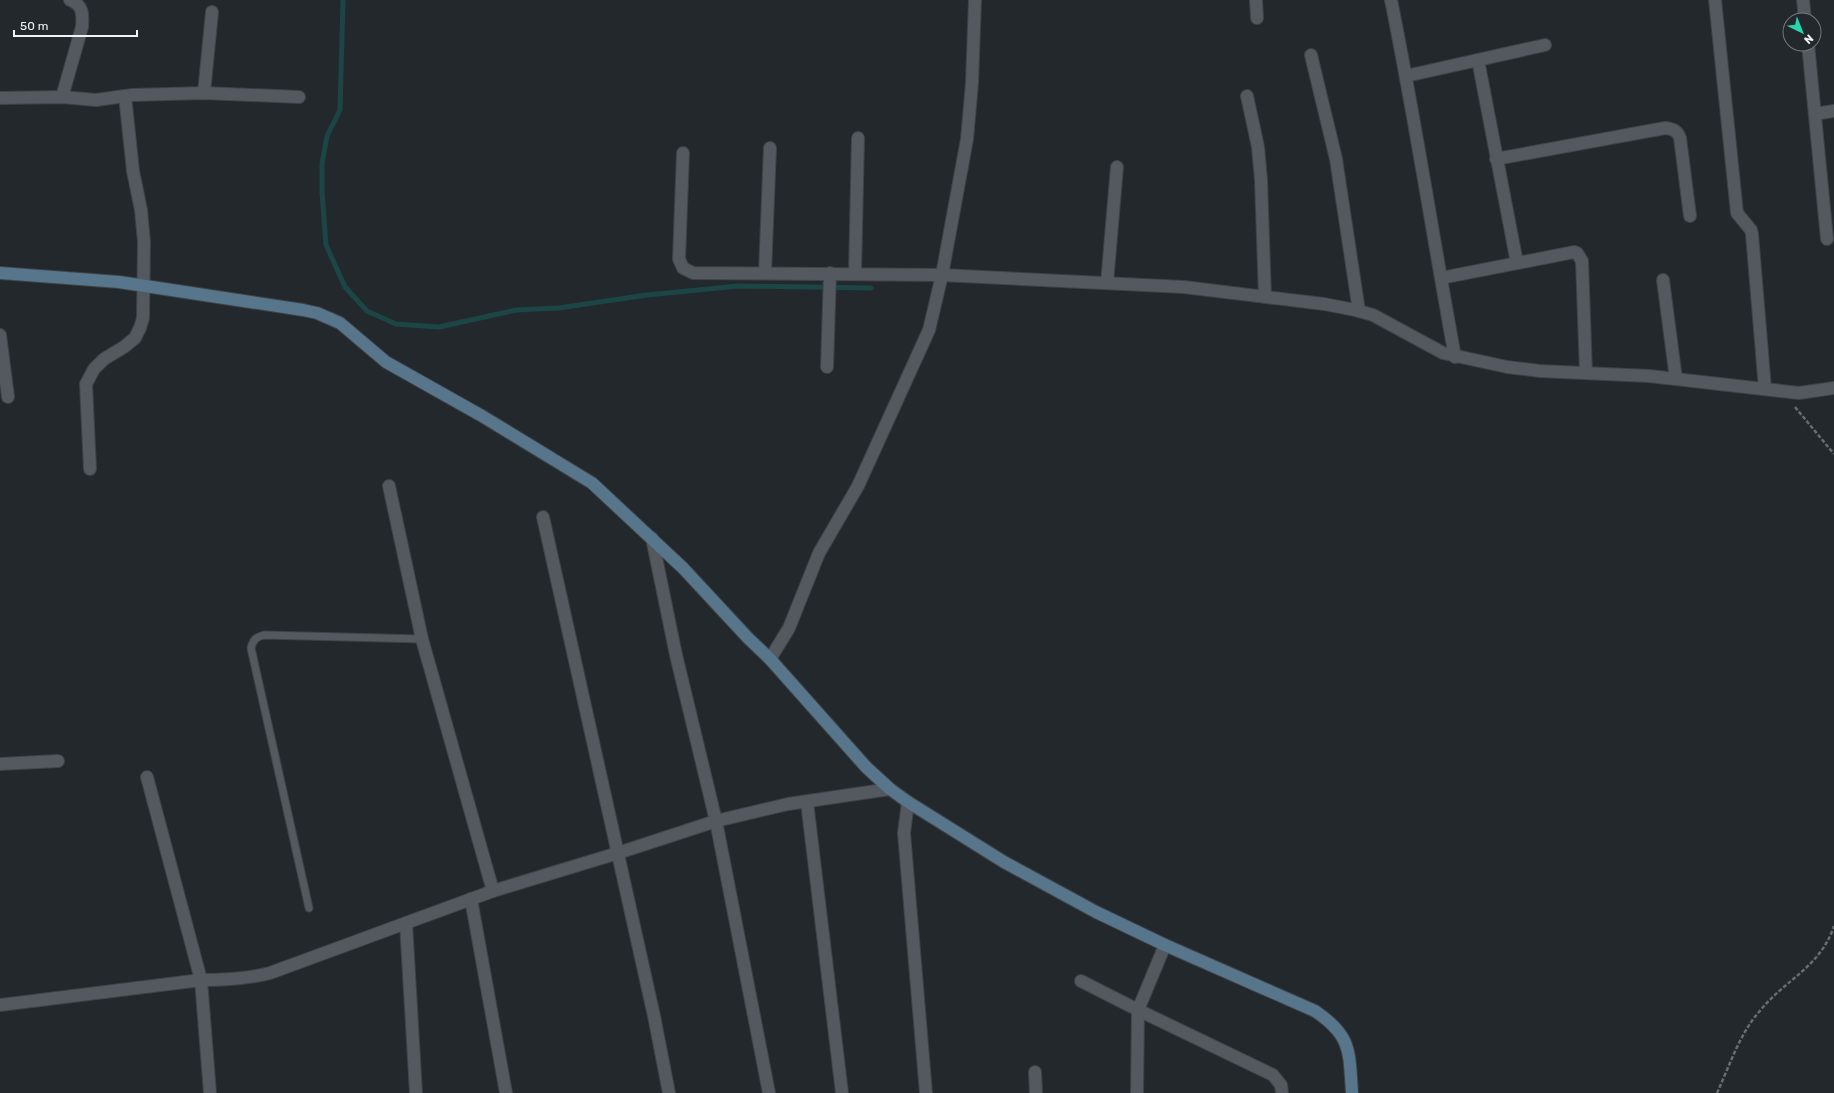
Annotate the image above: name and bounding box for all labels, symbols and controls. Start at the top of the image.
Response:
scale bar [14,12,137,38]
north arrow [1782,12,1822,52]
text: 50 m [20,19,48,33]
text: N [1801,31,1816,46]

